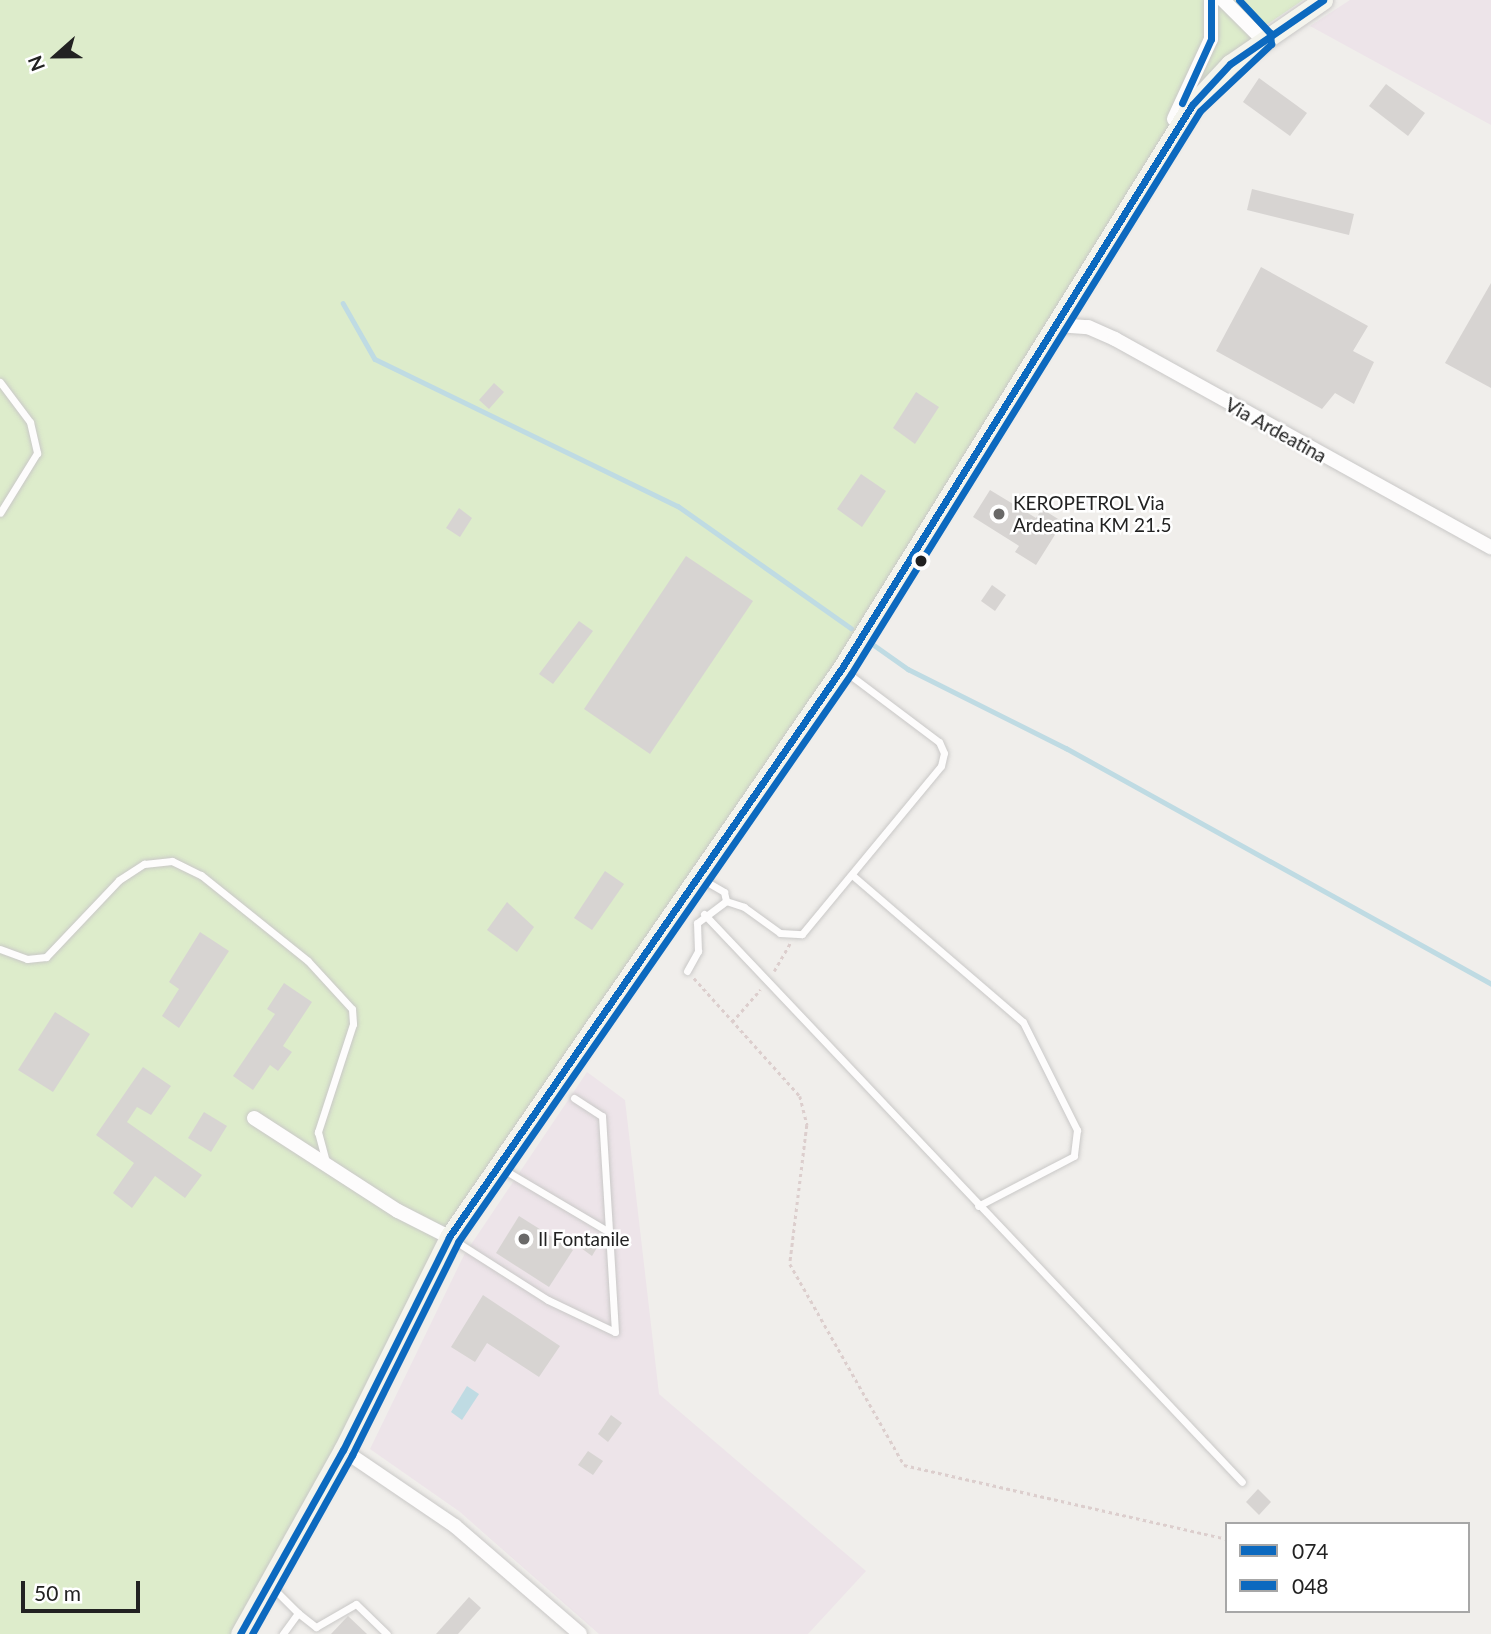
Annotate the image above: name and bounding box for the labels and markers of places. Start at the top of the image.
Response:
place label: KEROPETROL Via Ardeatina KM 21.5 [1013,492,1172,536]
marker: KEROPETROL Via Ardeatina KM 21.5 [991,506,1007,522]
unlabelled marker [914,554,928,568]
place label: Il Fontanile [538,1228,630,1250]
marker: Il Fontanile [516,1231,532,1247]

